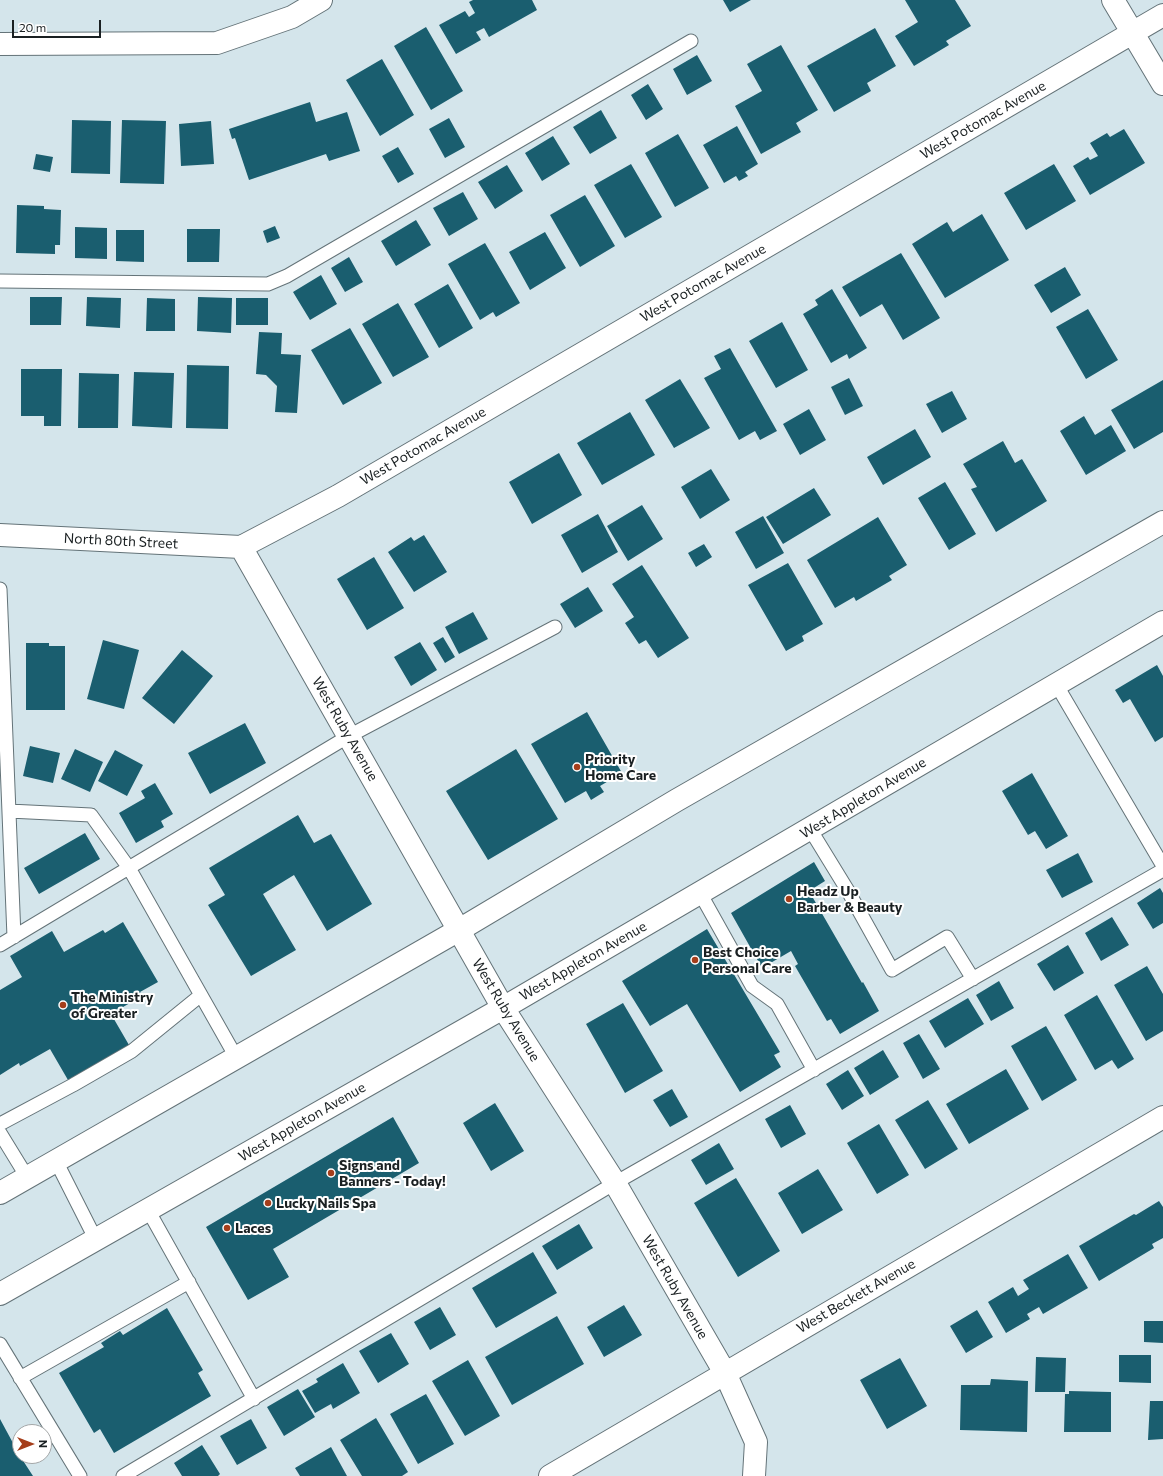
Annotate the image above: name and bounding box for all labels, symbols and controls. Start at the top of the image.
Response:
scale bar [14,12,103,38]
text: 20 m [19,20,46,34]
street label: West Potomac Avenue [917,77,1049,163]
street label: West Potomac Avenue [637,240,769,326]
street label: West Potomac Avenue [357,403,489,489]
street label: North 80th Street [63,530,179,552]
street label: West Ruby Avenue [308,674,382,784]
place label: Priority Home Care [585,751,656,784]
street label: West Appleton Avenue [797,754,929,842]
marker: Priority Home Care [572,762,582,772]
place label: Headz Up Barber & Beauty [797,883,903,916]
marker: Headz Up Barber & Beauty [784,894,794,904]
street label: West Appleton Avenue [517,918,649,1004]
place label: Best Choice Personal Care [703,944,792,976]
street label: West Ruby Avenue [469,955,543,1065]
marker: Best Choice Personal Care [690,955,700,965]
place label: The Ministry of Greater [71,989,153,1022]
marker: The Ministry of Greater [58,1000,68,1010]
street label: West Appleton Avenue [236,1079,368,1165]
place label: Signs and Banners - Today! [339,1157,446,1190]
marker: Signs and Banners - Today! [326,1168,336,1178]
place label: Lucky Nails Spa [276,1195,376,1211]
marker: Lucky Nails Spa [263,1198,273,1208]
place label: Laces [235,1220,271,1236]
marker: Laces [222,1223,232,1233]
street label: West Ruby Avenue [638,1232,712,1342]
street label: West Beckett Avenue [794,1255,918,1337]
north arrow [12,1424,52,1464]
text: N [37,1440,50,1448]

